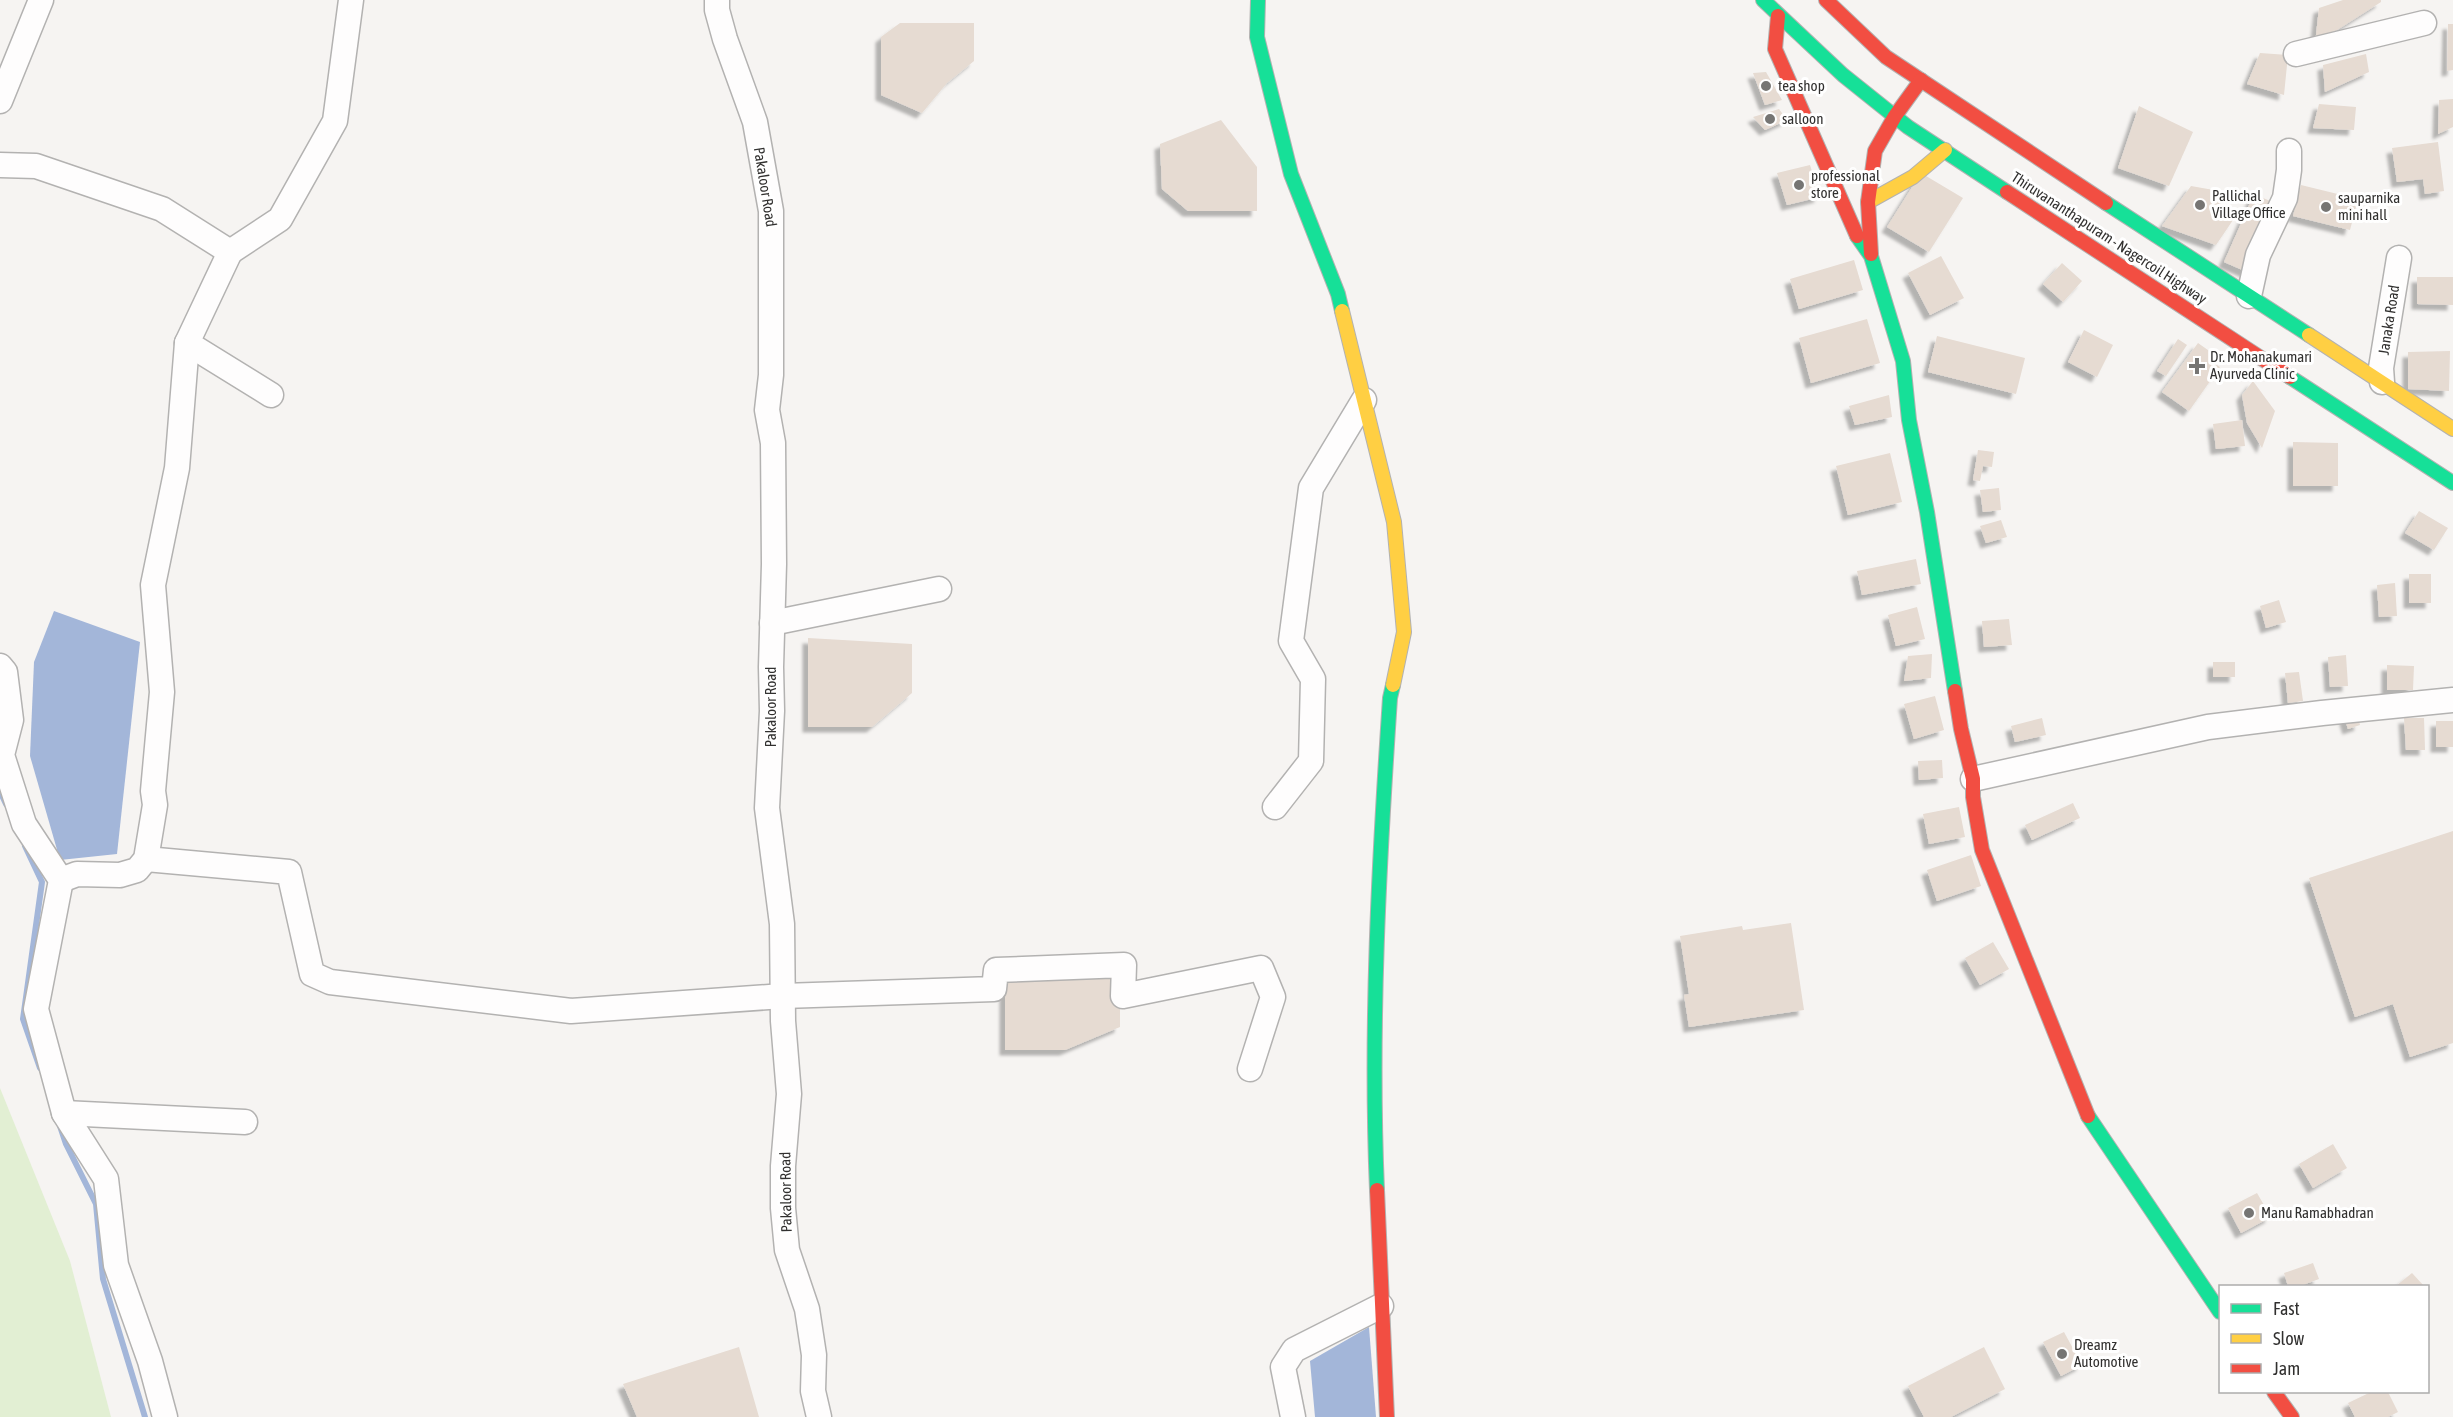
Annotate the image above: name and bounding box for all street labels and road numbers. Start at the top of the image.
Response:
street label: Pakaloor Road [751,146,780,228]
street label: Thiruvananthapuram - Nagercoil Highway [2009,168,2210,307]
street label: Janaka Road [2375,284,2402,356]
street label: Pakaloor Road [762,667,779,747]
street label: Pakaloor Road [776,1152,795,1232]

